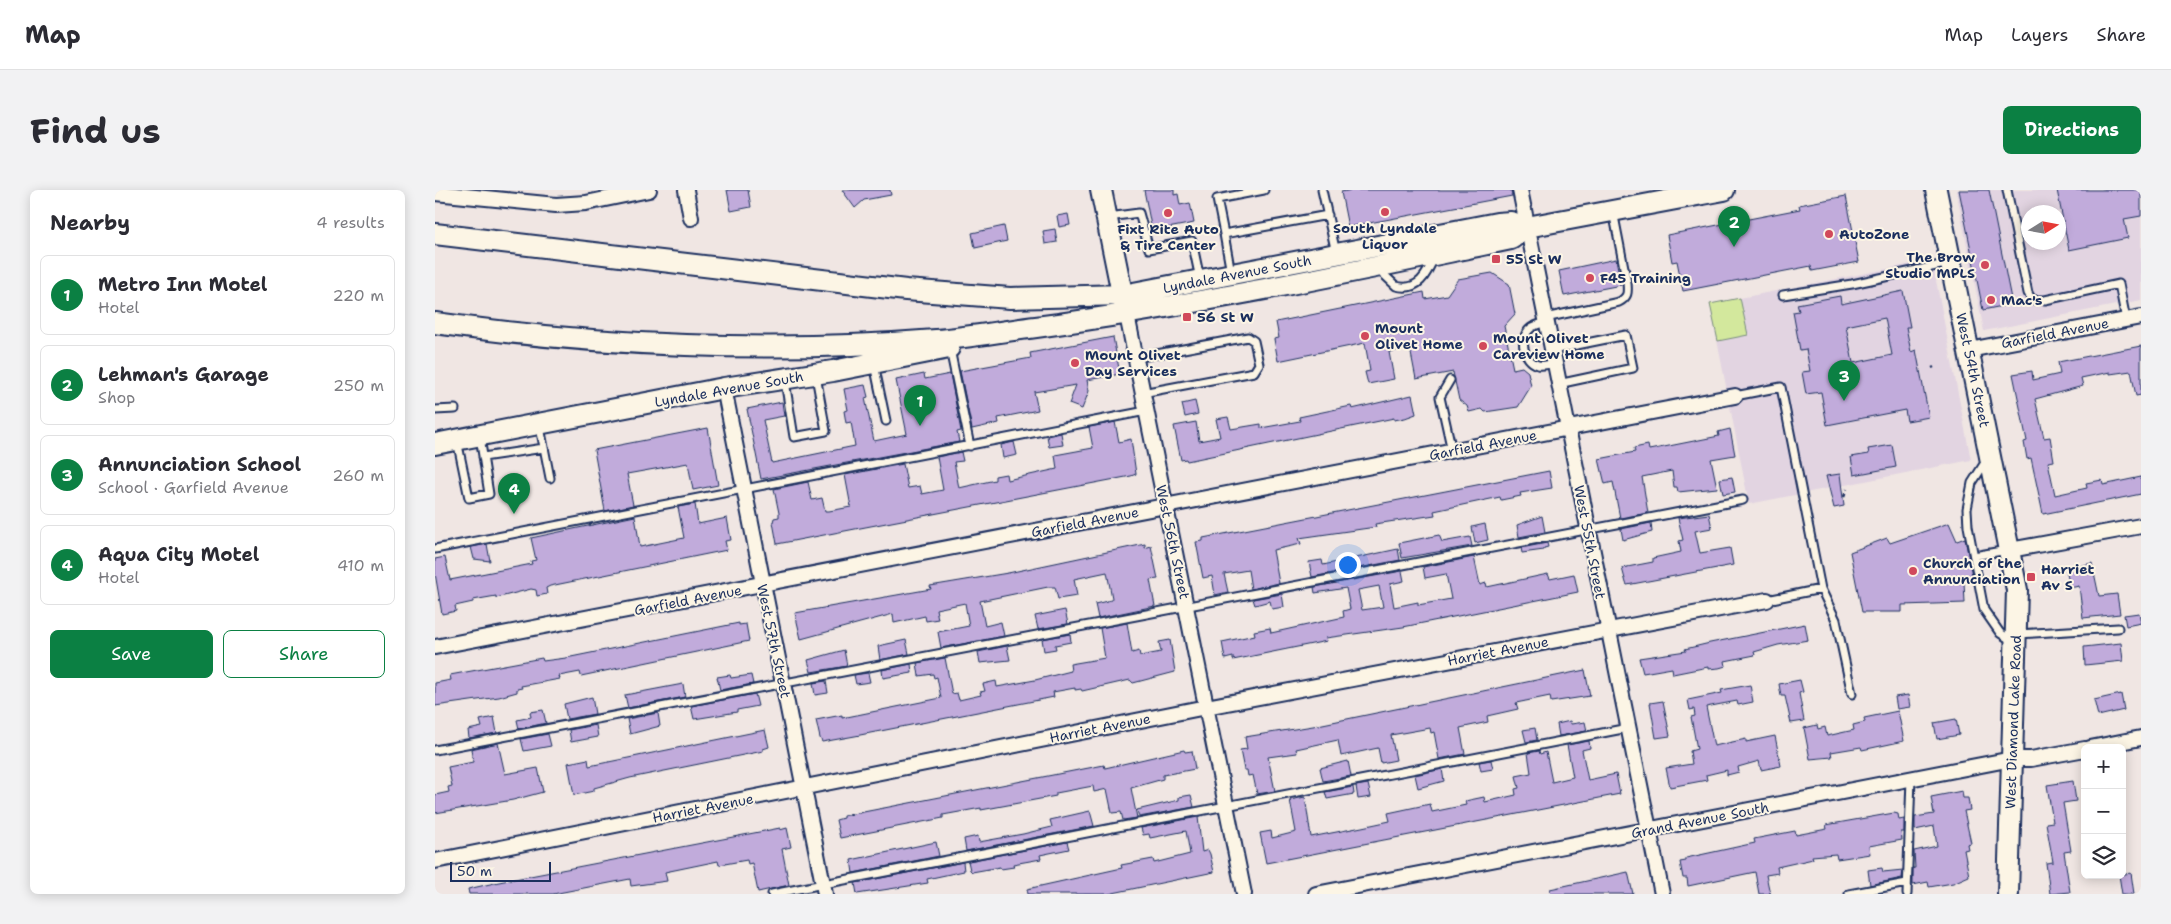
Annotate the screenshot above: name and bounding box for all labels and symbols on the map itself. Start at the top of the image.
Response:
north arrow [2021,205,2066,250]
marker: South Lyndale Liquor [1379,206,1391,218]
pin: 2 [1718,206,1750,247]
marker: Fixt Rite Auto & Tire Center [1162,207,1174,219]
place label: South Lyndale Liquor [1333,219,1437,253]
place label: Fixt Rite Auto & Tire Center [1117,220,1219,254]
place label: AutoZone [1839,225,1909,243]
marker: AutoZone [1823,228,1835,240]
place label: The Brow Studio MPLS [1885,248,1975,282]
place label: 55 St W [1506,250,1562,268]
street label: Lyndale Avenue South [1161,251,1313,297]
marker: 55 St W [1490,253,1502,265]
marker: The Brow Studio MPLS [1979,259,1991,271]
place label: F45 Training [1600,269,1691,287]
marker: F45 Training [1584,272,1596,284]
place label: Mac's [2001,291,2043,309]
marker: Mac's [1985,294,1997,306]
place label: 56 St W [1197,308,1254,326]
marker: 56 St W [1181,311,1193,323]
street label: West 54th Street [1952,311,1994,429]
street label: Garfield Avenue [2000,314,2110,352]
place label: Mount Olivet Home [1375,319,1463,353]
place label: Mount Olivet Careview Home [1493,329,1605,363]
marker: Mount Olivet Home [1359,330,1371,342]
marker: Mount Olivet Careview Home [1477,340,1489,352]
place label: Mount Olivet Day Services [1085,346,1181,380]
marker: Mount Olivet Day Services [1069,357,1081,369]
pin: 3 [1828,360,1860,401]
street label: Lyndale Avenue South [653,367,805,411]
pin: 1 [904,385,936,426]
street label: Garfield Avenue [1428,426,1538,464]
pin: 4 [498,473,530,514]
street label: West 56th Street [1152,483,1194,601]
street label: West 55th Street [1570,484,1610,600]
street label: Garfield Avenue [1030,503,1140,541]
your location [1335,552,1361,578]
place label: Church of the Annunciation [1923,554,2022,588]
place label: Harriet Av S [2041,560,2095,594]
marker: Church of the Annunciation [1907,565,1919,577]
marker: Harriet Av S [2025,571,2037,583]
street label: Garfield Avenue [633,581,743,619]
street label: West 57th Street [753,582,795,700]
street label: Harriet Avenue [1446,632,1550,670]
street label: West Diamond Lake Road [2001,635,2025,809]
street label: Harriet Avenue [1048,709,1152,747]
street label: Harriet Avenue [651,789,755,827]
street label: Grand Avenue South [1630,798,1770,842]
scale bar [450,859,551,882]

